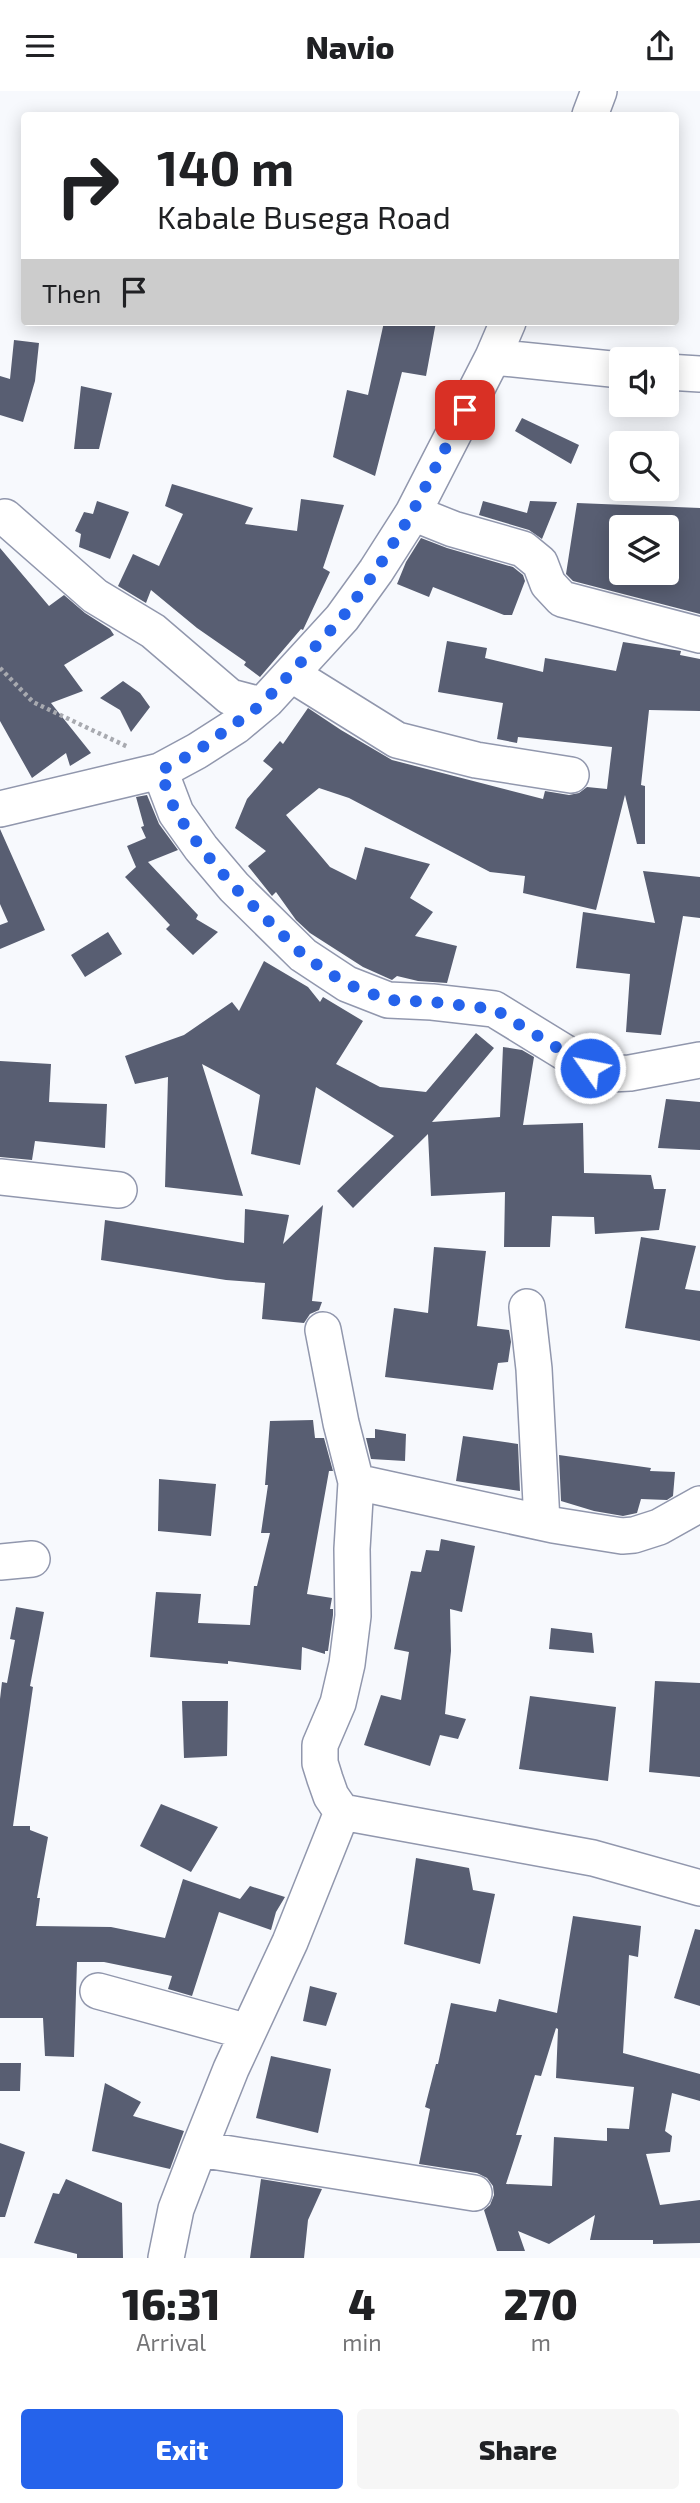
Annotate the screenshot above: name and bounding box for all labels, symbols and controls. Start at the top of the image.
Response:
icon: menu [21,27,59,65]
text: Navio [305,27,395,65]
icon: share [641,27,679,65]
text: 140 m [157,137,294,196]
icon: right [42,140,133,231]
text: Kabale Busega Road [157,197,451,235]
icon: arrive [115,273,153,311]
text: Then [42,277,101,308]
map controls [609,347,679,585]
button: sound [609,347,679,417]
pin [435,380,495,440]
icon: arrive [446,391,484,429]
button: search [609,431,679,501]
button: layers [609,515,679,585]
position arrow [553,1031,627,1105]
text: 16:31 [122,2278,220,2328]
text: 4 [348,2278,376,2328]
text: 270 [504,2278,578,2328]
text: Arrival [136,2328,206,2356]
text: min [342,2328,382,2356]
text: m [531,2328,551,2356]
button: Exit [21,2409,343,2489]
button: Share [357,2409,679,2489]

